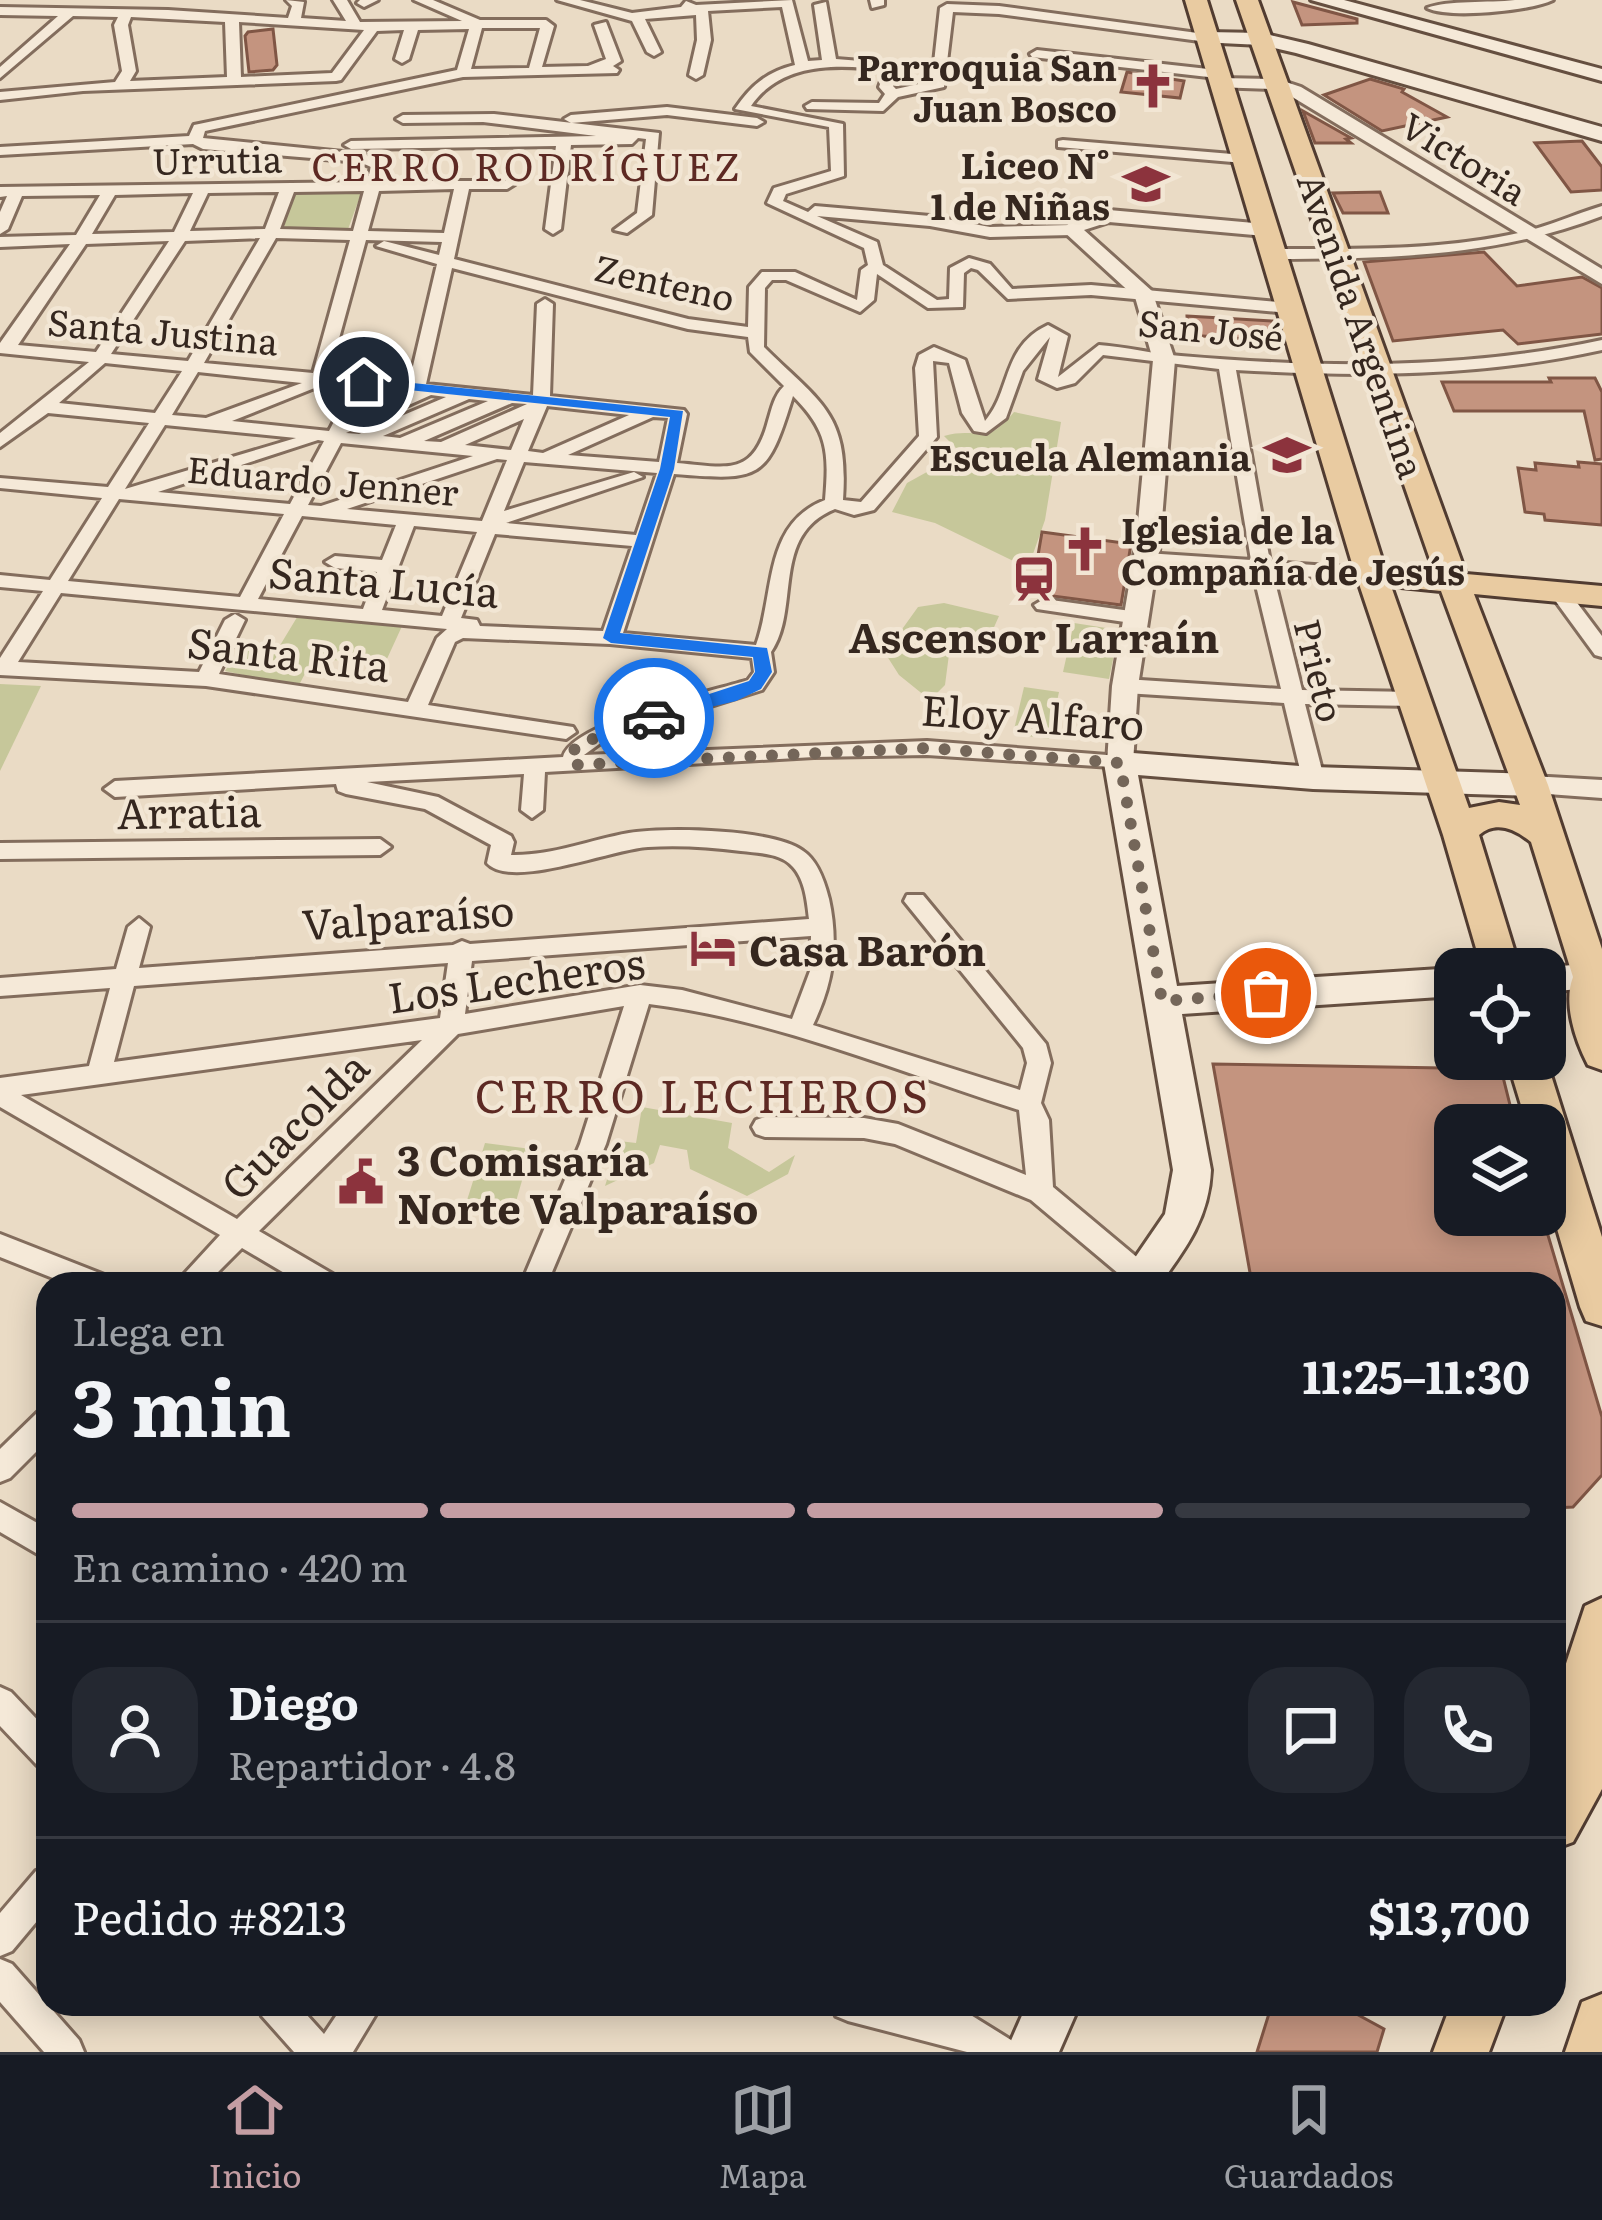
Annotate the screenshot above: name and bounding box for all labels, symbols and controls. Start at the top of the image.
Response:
place label: Parroquia San Juan Bosco [857,39,1117,133]
church icon: Parroquia San Juan Bosco [1128,61,1178,111]
street label: Victoria [1392,98,1539,217]
street label: Urrutia [151,130,283,186]
district label: CERRO RODRÍGUEZ [311,135,743,193]
place label: Liceo N° 1 de Niñas [931,137,1110,231]
school or university icon: Liceo N° 1 de Niñas [1121,159,1171,209]
street label: Avenida Argentina [1286,165,1440,485]
street label: Zenteno [590,239,740,323]
street label: Santa Justina [46,294,281,367]
street label: San José [1136,294,1286,362]
pin [313,331,415,433]
icon: home [331,349,397,415]
place label: Escuela Alemania [929,429,1251,482]
school or university icon: Escuela Alemania [1262,430,1312,480]
street label: Eduardo Jenner [185,441,461,517]
place label: Iglesia de la Compañía de Jesús [1121,502,1465,596]
church icon: Iglesia de la Compañía de Jesús [1060,524,1110,574]
street label: Santa Lucía [266,539,502,621]
station icon: Ascensor Larraín [1009,554,1059,604]
place label: Ascensor Larraín [849,604,1219,666]
street label: Santa Rita [184,609,394,695]
street label: Prieto [1283,613,1359,727]
courier [594,658,714,778]
street label: Eloy Alfaro [919,676,1147,754]
icon: car [621,685,687,751]
street label: Arratia [116,778,262,842]
street label: Valparaíso [300,877,516,953]
place label: Casa Barón [749,917,986,979]
hotel icon: Casa Barón [688,923,738,973]
street label: Los Lecheros [384,929,648,1027]
pin [1215,942,1317,1044]
map controls [1434,948,1566,1236]
button: locate [1434,948,1566,1080]
icon: bag [1233,960,1299,1026]
street label: Guacolda [205,1036,381,1212]
district label: CERRO LECHEROS [475,1060,931,1127]
button: layers [1434,1104,1566,1236]
place label: 3 Comisaría Norte Valparaíso [397,1127,758,1237]
public building icon: 3 Comisaría Norte Valparaíso [336,1157,386,1207]
text: Llega en [72,1300,225,1358]
text: 11:25–11:30 [1303,1341,1530,1408]
text: 3 min [72,1345,292,1461]
text: En camino · 420 m [72,1536,408,1594]
button: person [72,1667,198,1793]
text: Diego [228,1667,359,1734]
button: chat [1248,1667,1374,1793]
button: phone [1404,1667,1530,1793]
text: Repartidor · 4.8 [228,1734,516,1792]
text: Pedido #8213 [72,1882,347,1949]
text: $13,700 [1368,1882,1530,1949]
tab: Inicio [208,2077,302,2198]
tab: Mapa [719,2077,807,2198]
tab: Guardados [1224,2077,1394,2198]

